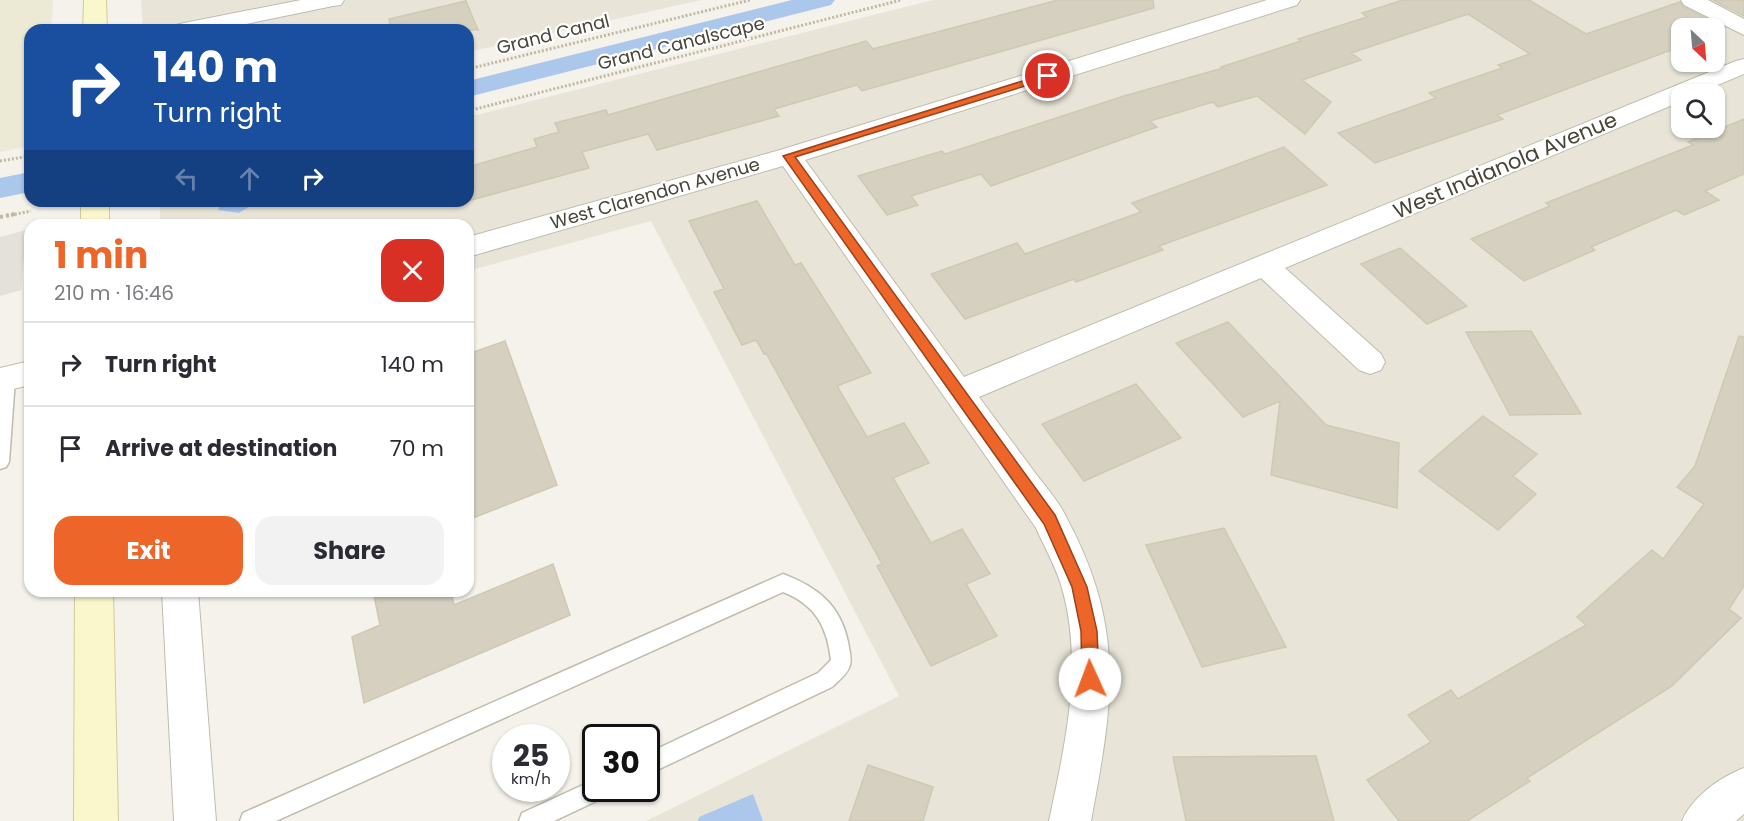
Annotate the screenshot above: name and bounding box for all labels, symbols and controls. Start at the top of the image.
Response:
street label: Grand Canal [494,8,612,60]
street label: Grand Canalscape [595,10,767,76]
north arrow [1671,18,1725,72]
map controls [1671,18,1725,138]
text: 140 m [153,38,278,97]
icon: right [54,48,132,126]
pin [1022,50,1073,101]
icon: arrive [1031,59,1064,92]
button: search [1671,84,1725,138]
text: Turn right [153,94,282,131]
street label: West Indianola Avenue [1389,105,1621,225]
street label: West Clarendon Avenue [547,151,763,235]
icon: left [170,162,203,195]
icon: ahead [233,162,266,195]
icon: right [296,162,329,195]
text: 1 min [54,230,148,281]
button: close [381,239,444,302]
text: 210 m · 16:46 [54,279,174,307]
icon: right [54,348,87,381]
text: Turn right [105,349,216,380]
text: 140 m [381,349,444,380]
icon: arrive [54,432,87,465]
text: Arrive at destination [105,433,337,464]
text: 70 m [390,433,444,464]
button: Exit [54,516,243,585]
button: Share [255,516,444,585]
position arrow [1058,647,1122,711]
speed limit sign: 30 [582,724,660,802]
text: 25 [513,734,549,777]
text: km/h [511,768,551,789]

